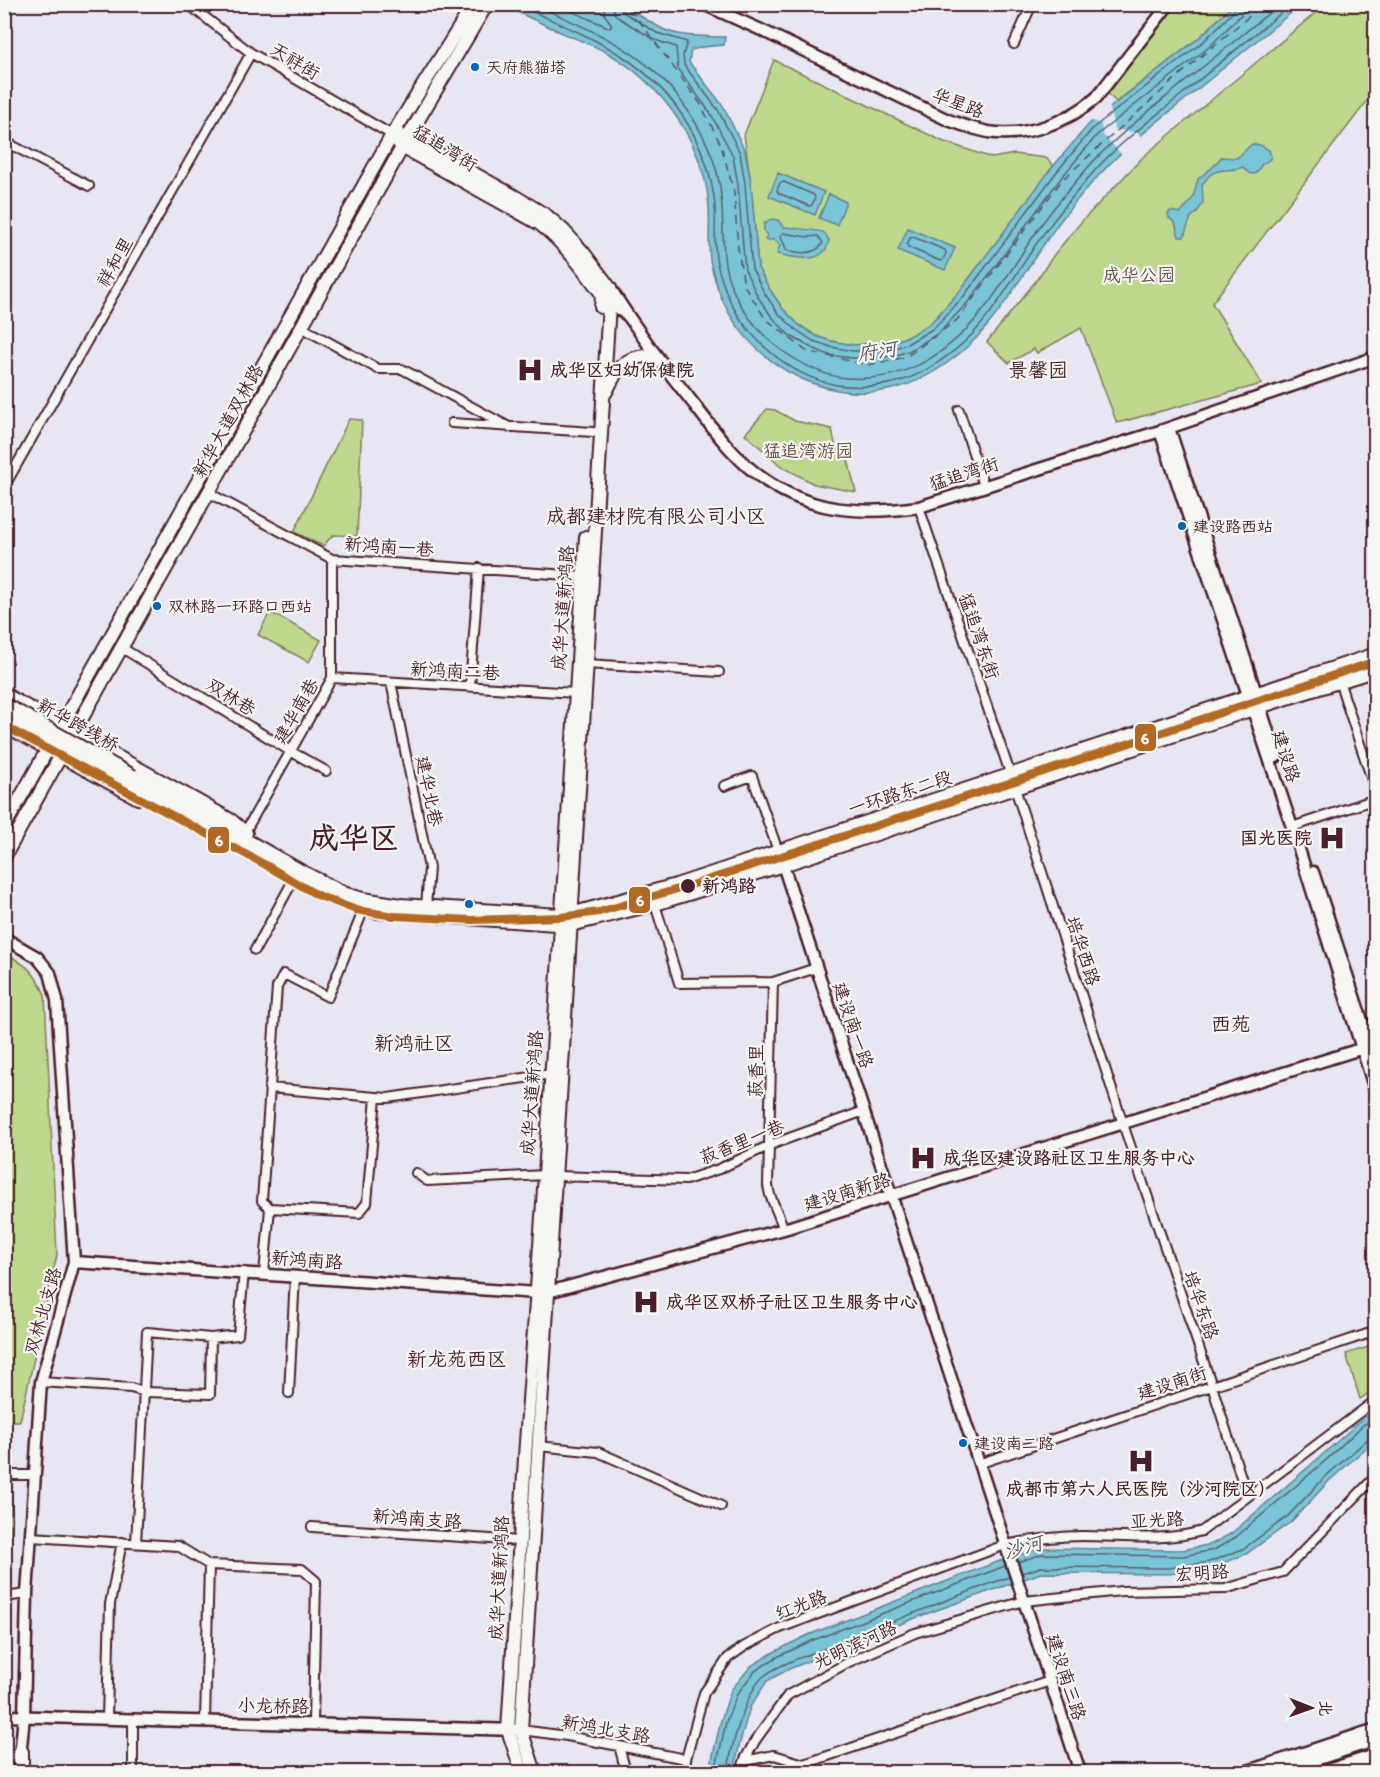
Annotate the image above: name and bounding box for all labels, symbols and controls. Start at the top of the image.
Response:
street label: 天祥街 [266,38,324,84]
place label: 天府熊猫塔 [486,58,566,77]
marker: 天府熊猫塔 [469,61,481,73]
street label: 华星路 [929,83,987,123]
street label: 猛追湾街 [408,120,482,176]
street label: 祥和里 [92,233,138,291]
park label: 成华公园 [1103,264,1175,286]
water label: 府河 [855,336,902,366]
hospital icon: 成华区妇幼保健院 [515,355,545,385]
district label: 景馨园 [1008,358,1068,382]
place label: 成华区妇幼保健院 [550,359,694,381]
street label: 新华大道双林路 [188,361,268,481]
park label: 猛追湾游园 [763,440,853,462]
street label: 猛追湾街 [926,452,1002,496]
district label: 成都建材院有限公司小区 [546,504,766,528]
place label: 建设路西站 [1193,517,1273,536]
marker: 建设路西站 [1176,520,1188,532]
street label: 新鸿南一巷 [343,533,435,561]
street label: 成华大道新鸿路 [548,544,578,672]
street label: 猛追湾东街 [954,590,1004,682]
place label: 双林路一环路口西站 [168,597,312,616]
marker: 双林路一环路口西站 [151,600,163,612]
street label: 新鸿南二巷 [409,658,501,684]
street label: 双林巷 [202,673,260,721]
street label: 建华南巷 [268,674,324,748]
street label: 新华跨线桥 [33,694,123,756]
line badge: 6 [1134,723,1157,752]
street label: 建设路 [1267,727,1305,785]
text: 6 [1141,729,1150,748]
street label: 建华北巷 [411,753,447,829]
street label: 一环路东二段 [845,766,955,820]
district label: 成华区 [309,819,399,856]
hospital icon: 国光医院 [1317,823,1347,853]
line badge: 6 [207,826,230,854]
place label: 国光医院 [1240,827,1312,849]
text: 6 [215,831,224,850]
place label: 新鸿路 [702,875,756,897]
marker: 新鸿路 [679,877,697,895]
line badge: 6 [628,886,651,914]
text: 6 [636,891,645,910]
unlabelled marker [463,898,475,910]
street label: 培华西路 [1061,913,1105,989]
street label: 建设南一路 [828,979,878,1071]
district label: 西苑 [1211,1012,1251,1036]
street label: 成华大道新鸿路 [517,1029,547,1157]
district label: 新鸿社区 [374,1031,454,1055]
street label: 菽香里 [745,1044,767,1098]
street label: 菽香里一巷 [696,1115,788,1169]
hospital icon: 成华区建设路社区卫生服务中心 [908,1143,938,1173]
place label: 成华区建设路社区卫生服务中心 [943,1147,1195,1169]
street label: 建设南新路 [801,1168,893,1216]
street label: 新鸿南路 [270,1247,344,1273]
street label: 双林北支路 [20,1265,66,1357]
street label: 培华东路 [1179,1267,1223,1343]
hospital icon: 成华区双桥子社区卫生服务中心 [631,1287,661,1317]
place label: 成华区双桥子社区卫生服务中心 [666,1291,918,1313]
district label: 新龙苑西区 [407,1347,507,1371]
street label: 建设南街 [1134,1361,1210,1405]
place label: 建设南二路 [974,1434,1054,1453]
marker: 建设南二路 [957,1437,969,1449]
hospital icon: 成都市第六人民医院（沙河院区） [1126,1446,1156,1476]
place label: 成都市第六人民医院（沙河院区） [1006,1478,1276,1500]
street label: 新鸿南支路 [371,1505,463,1533]
street label: 亚光路 [1129,1508,1185,1532]
street label: 成华大道新鸿路 [485,1515,513,1641]
water label: 沙河 [1001,1529,1048,1564]
street label: 宏明路 [1174,1560,1230,1586]
street label: 红光路 [772,1585,830,1625]
street label: 光明滨河路 [810,1616,900,1674]
street label: 建设南三路 [1042,1631,1090,1723]
north arrow [1281,1678,1341,1738]
street label: 小龙桥路 [237,1694,309,1718]
text: 北 [1316,1700,1335,1716]
street label: 新鸿北支路 [560,1710,652,1748]

